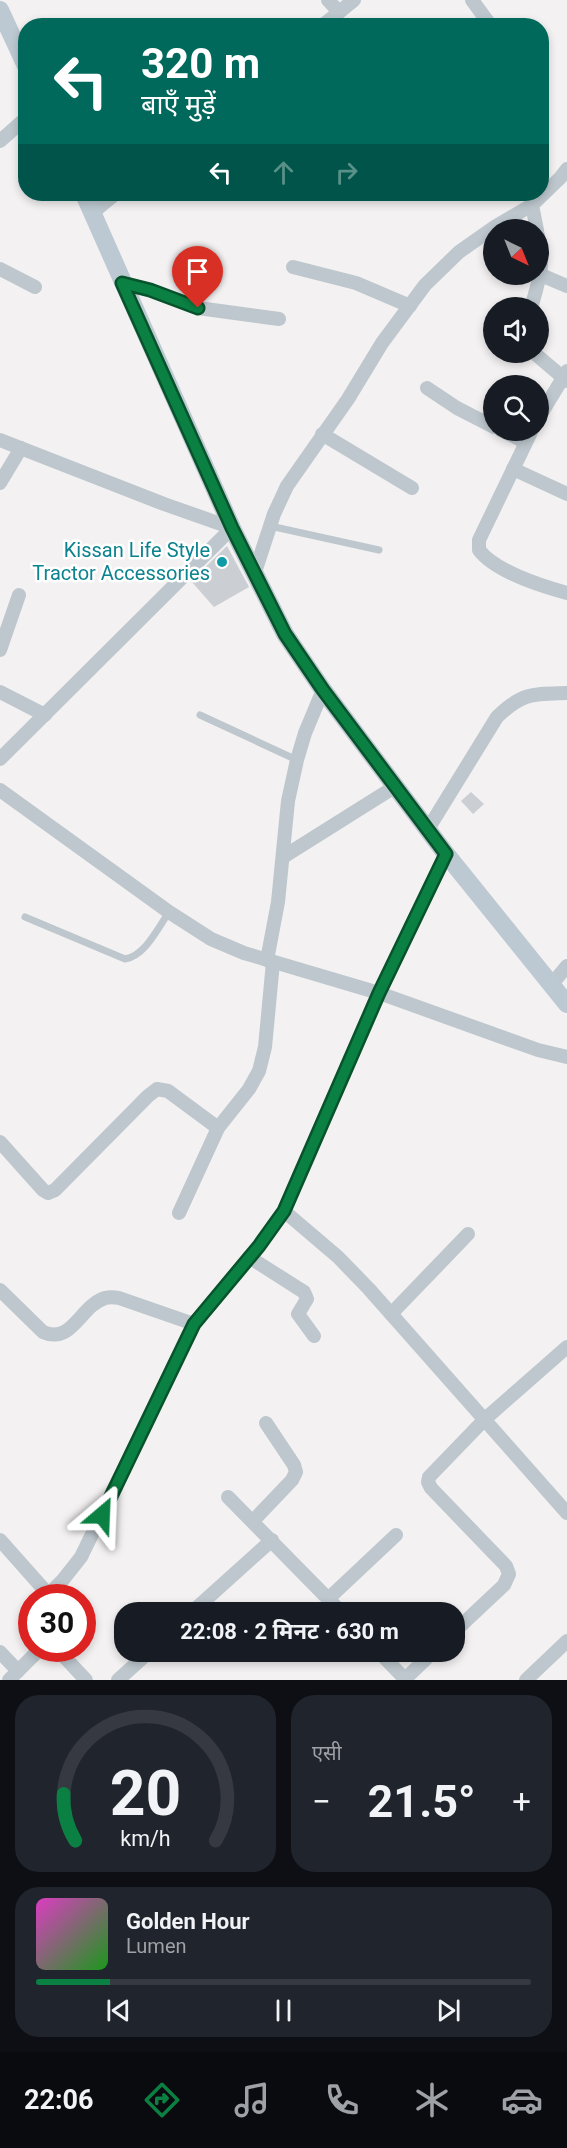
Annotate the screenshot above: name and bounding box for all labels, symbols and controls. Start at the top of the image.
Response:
text: 320 m [141,39,260,88]
icon: left [42,42,120,120]
text: बाएँ मुड़ें [141,89,216,121]
icon: left [204,156,237,189]
icon: ahead [267,156,300,189]
icon: right [330,156,363,189]
north arrow [483,219,549,285]
map controls [483,219,549,441]
pin [172,246,223,308]
icon: arrive [181,255,214,288]
button: sound [483,297,549,363]
button: search [483,375,549,441]
place label: Kissan Life Style Tractor Accessories [32,538,210,585]
marker: Kissan Life Style Tractor Accessories [215,555,229,569]
position arrow [70,1483,134,1547]
speed limit sign: 30 [18,1584,96,1662]
text: 22:08 · 2 मिनट · 630 m [180,1619,399,1644]
text: एसी [312,1741,342,1765]
text: 20 [110,1757,181,1830]
text: 21.5° [368,1775,476,1828]
text: − [312,1782,331,1821]
text: + [512,1782,531,1821]
text: km/h [120,1826,171,1851]
text: Golden Hour [126,1909,250,1934]
text: Lumen [126,1934,187,1958]
icon: previous [102,1994,135,2027]
icon: pause [267,1994,300,2027]
icon: next [432,1994,465,2027]
icon: directions [141,2079,183,2121]
icon: music [231,2079,273,2121]
icon: phone [321,2079,363,2121]
icon: climate [411,2079,453,2121]
icon: car [501,2079,543,2121]
text: 22:06 [24,2084,94,2116]

